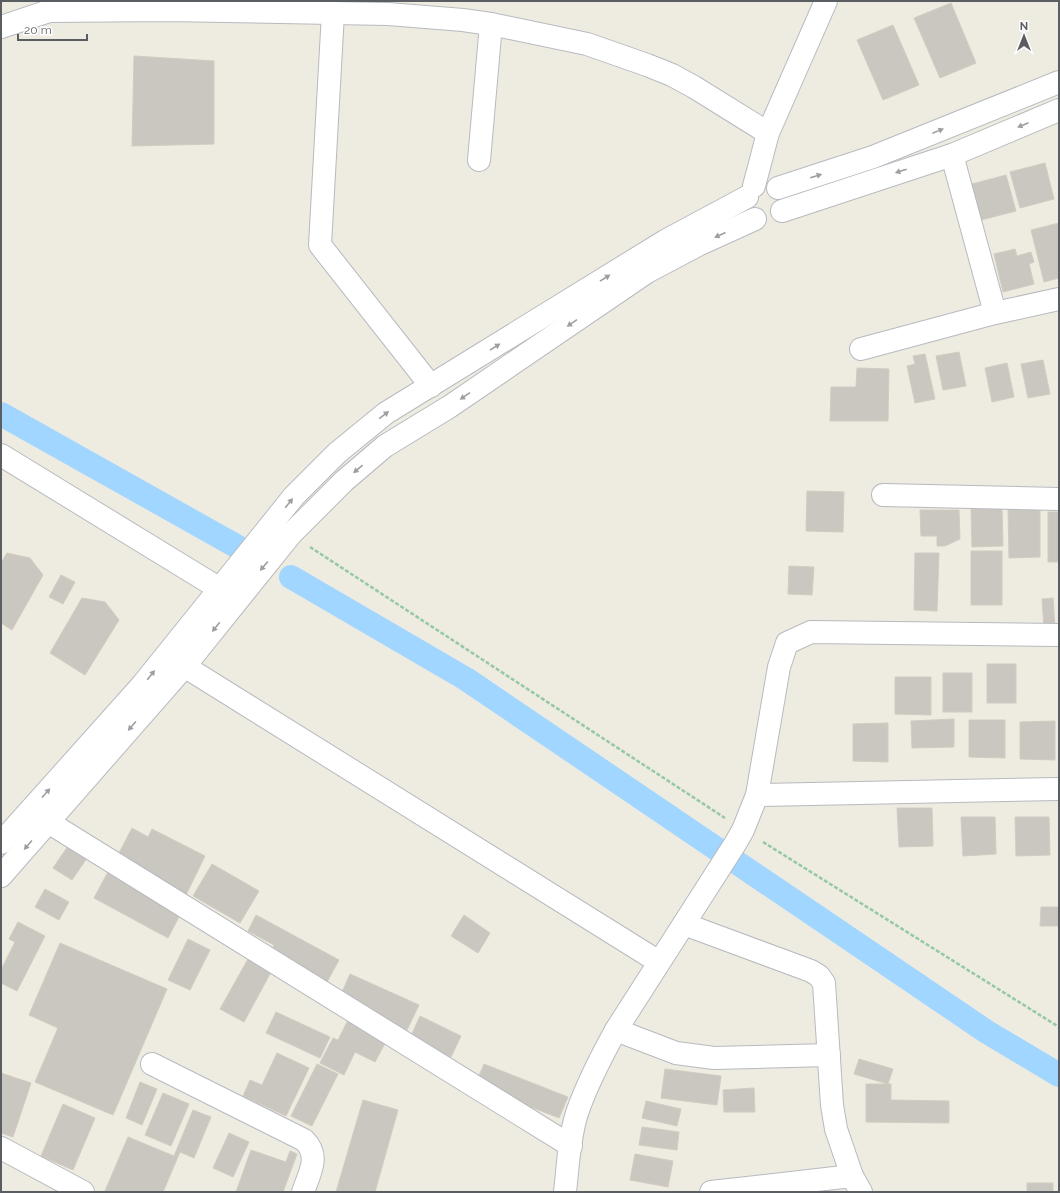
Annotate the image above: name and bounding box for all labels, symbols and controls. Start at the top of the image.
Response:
scale bar [18,16,87,42]
north arrow [1004,16,1044,56]
text: N [1020,20,1028,33]
text: 20 m [24,23,52,37]
one-way arrow [1017,122,1029,128]
one-way arrow [932,128,943,134]
one-way arrow [895,168,907,174]
one-way arrow [810,173,822,179]
one-way arrow [714,232,725,238]
one-way arrow [600,274,610,282]
one-way arrow [567,319,578,327]
one-way arrow [489,343,501,350]
one-way arrow [460,392,470,400]
one-way arrow [379,411,390,419]
one-way arrow [353,465,363,474]
one-way arrow [285,497,293,508]
one-way arrow [260,561,269,572]
one-way arrow [211,621,220,632]
one-way arrow [146,669,155,680]
one-way arrow [128,721,137,732]
one-way arrow [41,788,50,798]
one-way arrow [23,840,33,850]

